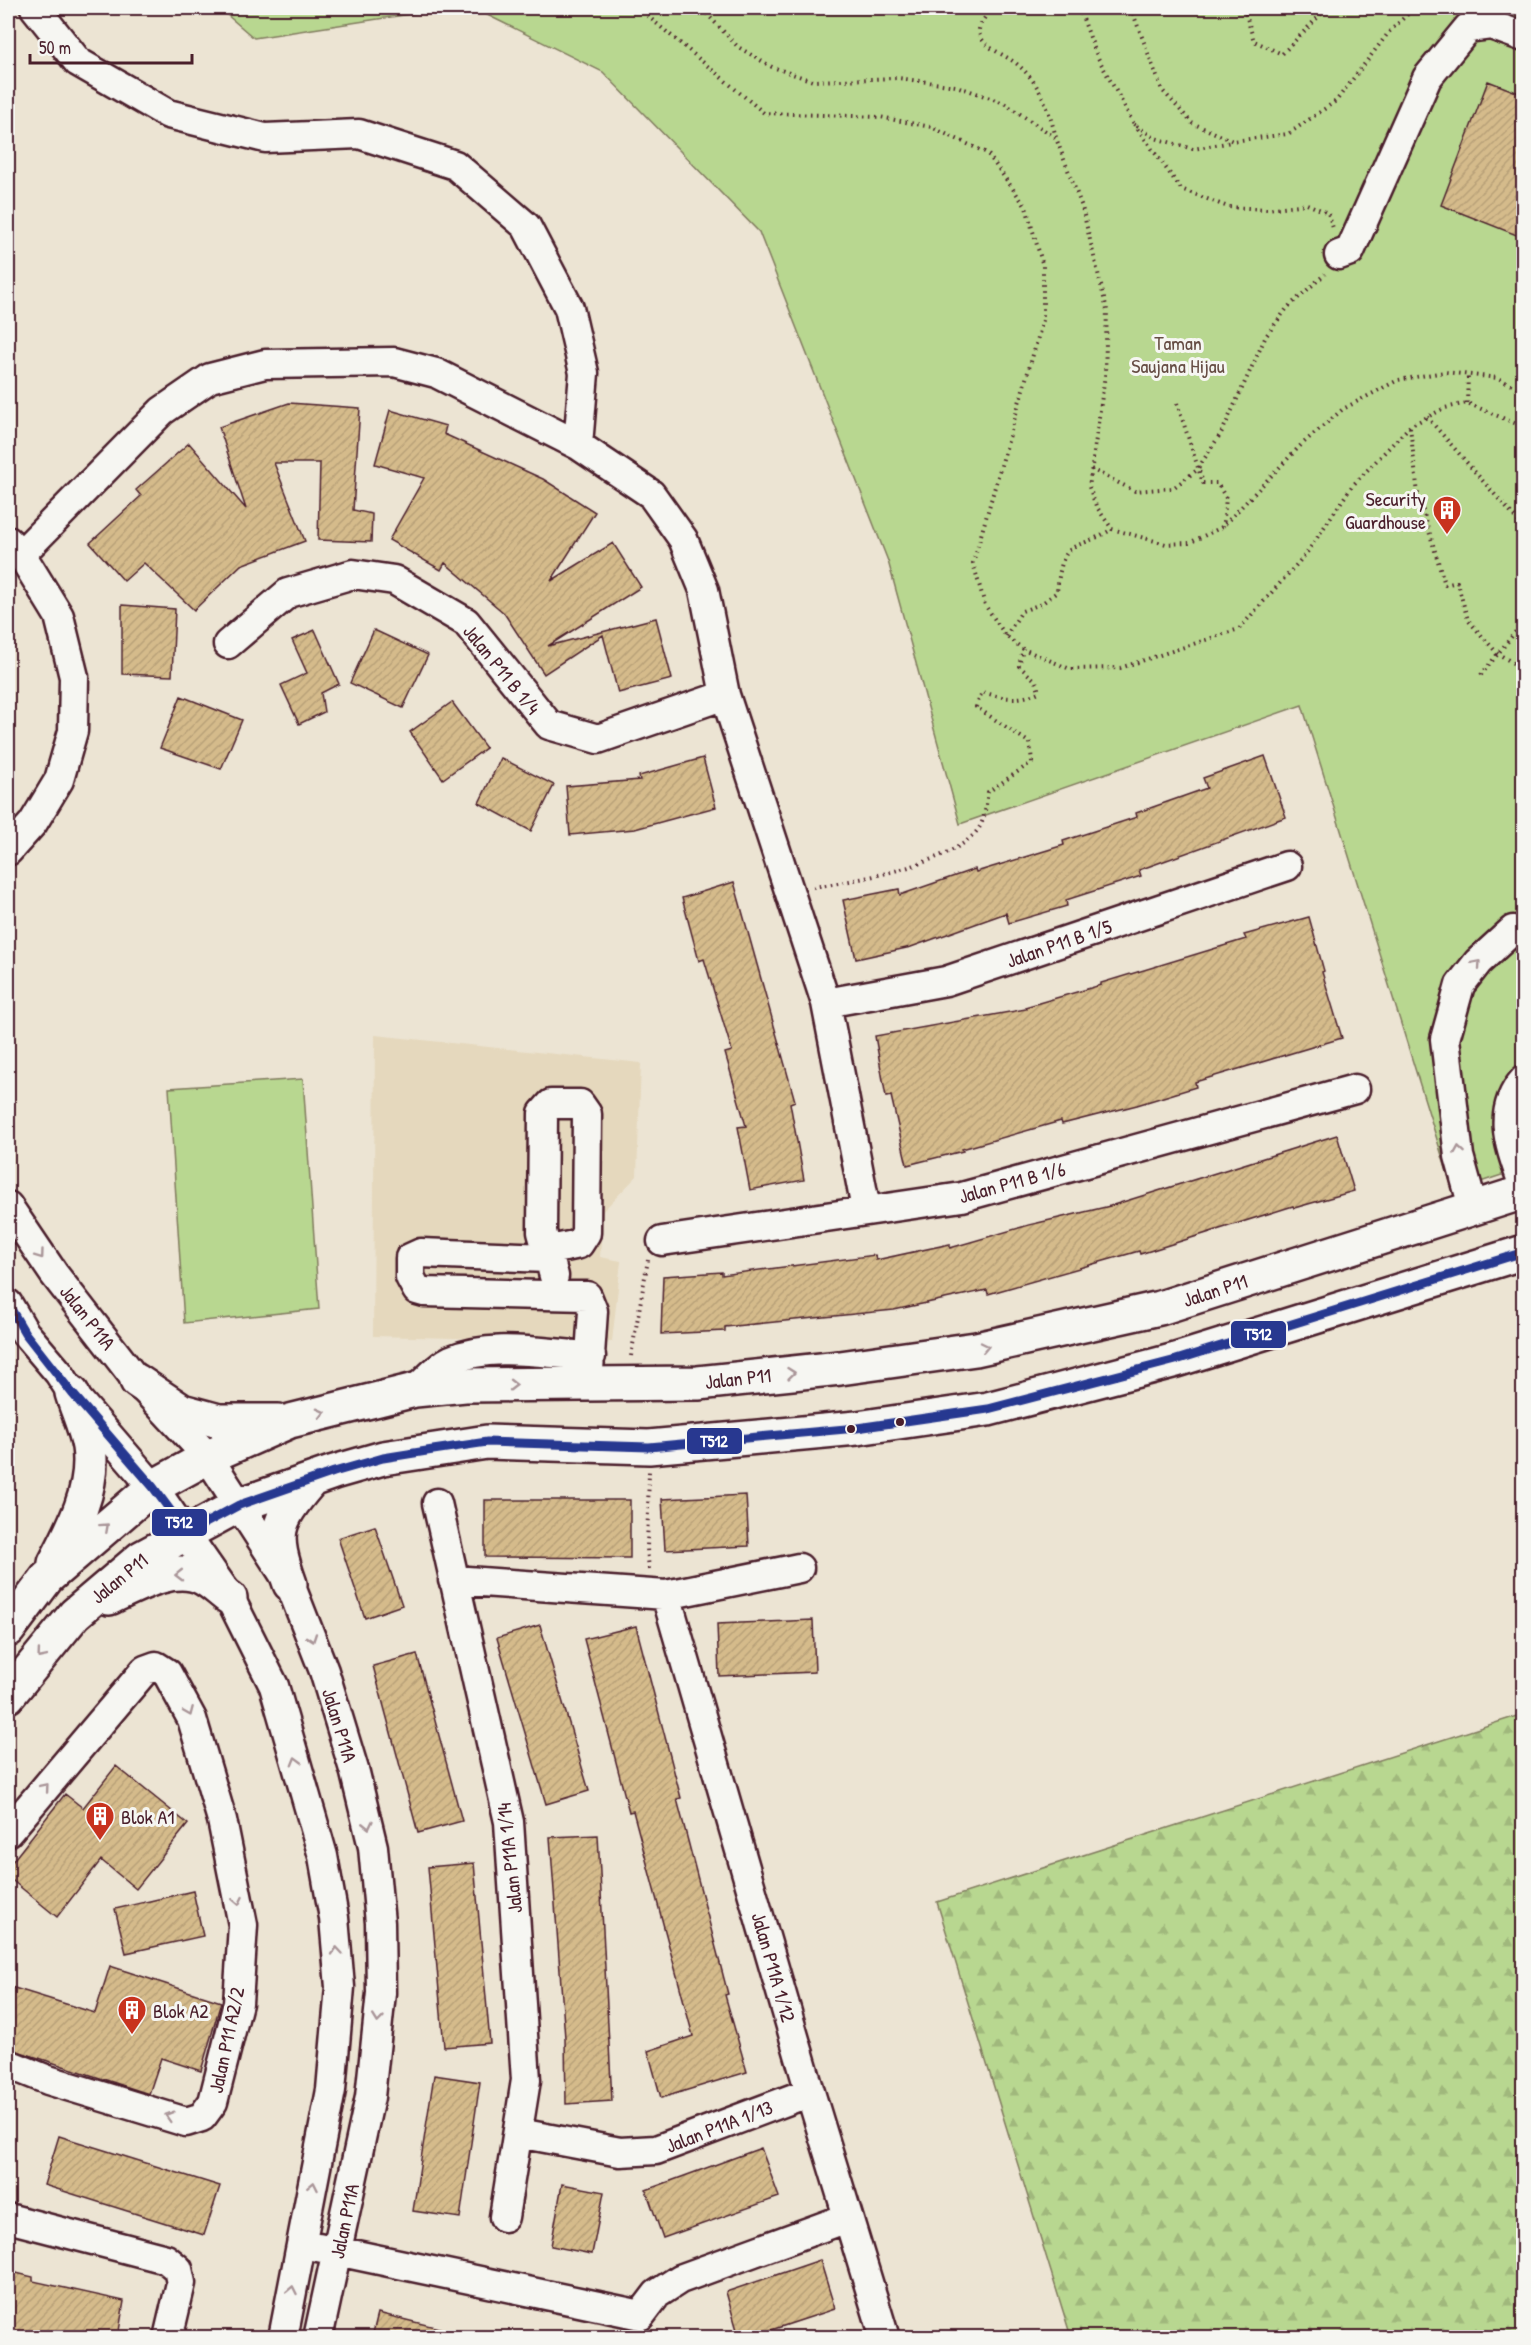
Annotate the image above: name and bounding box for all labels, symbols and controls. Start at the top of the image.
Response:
scale bar [30,27,192,65]
text: 50 m [39,35,71,60]
park label: Taman Saujana Hijau [1131,329,1225,379]
place label: Security Guardhouse [1345,485,1426,535]
building icon: Security Guardhouse [1431,494,1463,536]
street label: Jalan P11 B 1/4 [457,618,547,720]
street label: Jalan P11 B 1/5 [1003,912,1116,974]
one-way arrow [1470,960,1481,971]
one-way arrow [1453,1146,1465,1155]
street label: Jalan P11 B 1/6 [956,1155,1068,1209]
one-way arrow [33,1248,44,1259]
street label: Jalan P11 [1179,1267,1251,1313]
street label: Jalan P11A [54,1279,122,1355]
line badge: T512 [1230,1320,1287,1349]
text: T512 [1243,1323,1272,1345]
one-way arrow [979,1341,989,1354]
street label: Jalan P11 [704,1361,772,1395]
one-way arrow [787,1367,796,1380]
one-way arrow [508,1379,517,1391]
one-way arrow [316,1408,326,1421]
unlabelled marker [894,1416,906,1428]
unlabelled marker [845,1423,857,1435]
line badge: T512 [686,1427,743,1455]
text: T512 [699,1430,728,1452]
line badge: T512 [151,1508,208,1537]
text: T512 [164,1511,193,1533]
one-way arrow [98,1523,109,1534]
street label: Jalan P11 [85,1547,153,1609]
one-way arrow [174,1569,183,1582]
one-way arrow [304,1632,317,1643]
one-way arrow [37,1648,48,1659]
street label: Jalan P11A [316,1685,364,1765]
one-way arrow [182,1706,194,1717]
one-way arrow [291,1756,303,1767]
one-way arrow [38,1783,49,1794]
building icon: Blok A1 [84,1800,116,1842]
street label: Jalan P11A 1/14 [490,1801,528,1915]
place label: Blok A1 [121,1803,174,1830]
one-way arrow [360,1820,373,1830]
one-way arrow [231,1895,244,1905]
street label: Jalan P11A 1/12 [745,1909,803,2026]
one-way arrow [331,1946,344,1956]
street label: Jalan P11 A2/2 [202,1984,251,2095]
building icon: Blok A2 [116,1994,148,2036]
place label: Blok A2 [153,1997,209,2024]
one-way arrow [373,2014,385,2023]
street label: Jalan P11A 1/13 [662,2093,776,2159]
one-way arrow [164,2111,175,2123]
one-way arrow [306,2181,318,2190]
street label: Jalan P11A [323,2181,365,2261]
one-way arrow [285,2286,298,2296]

